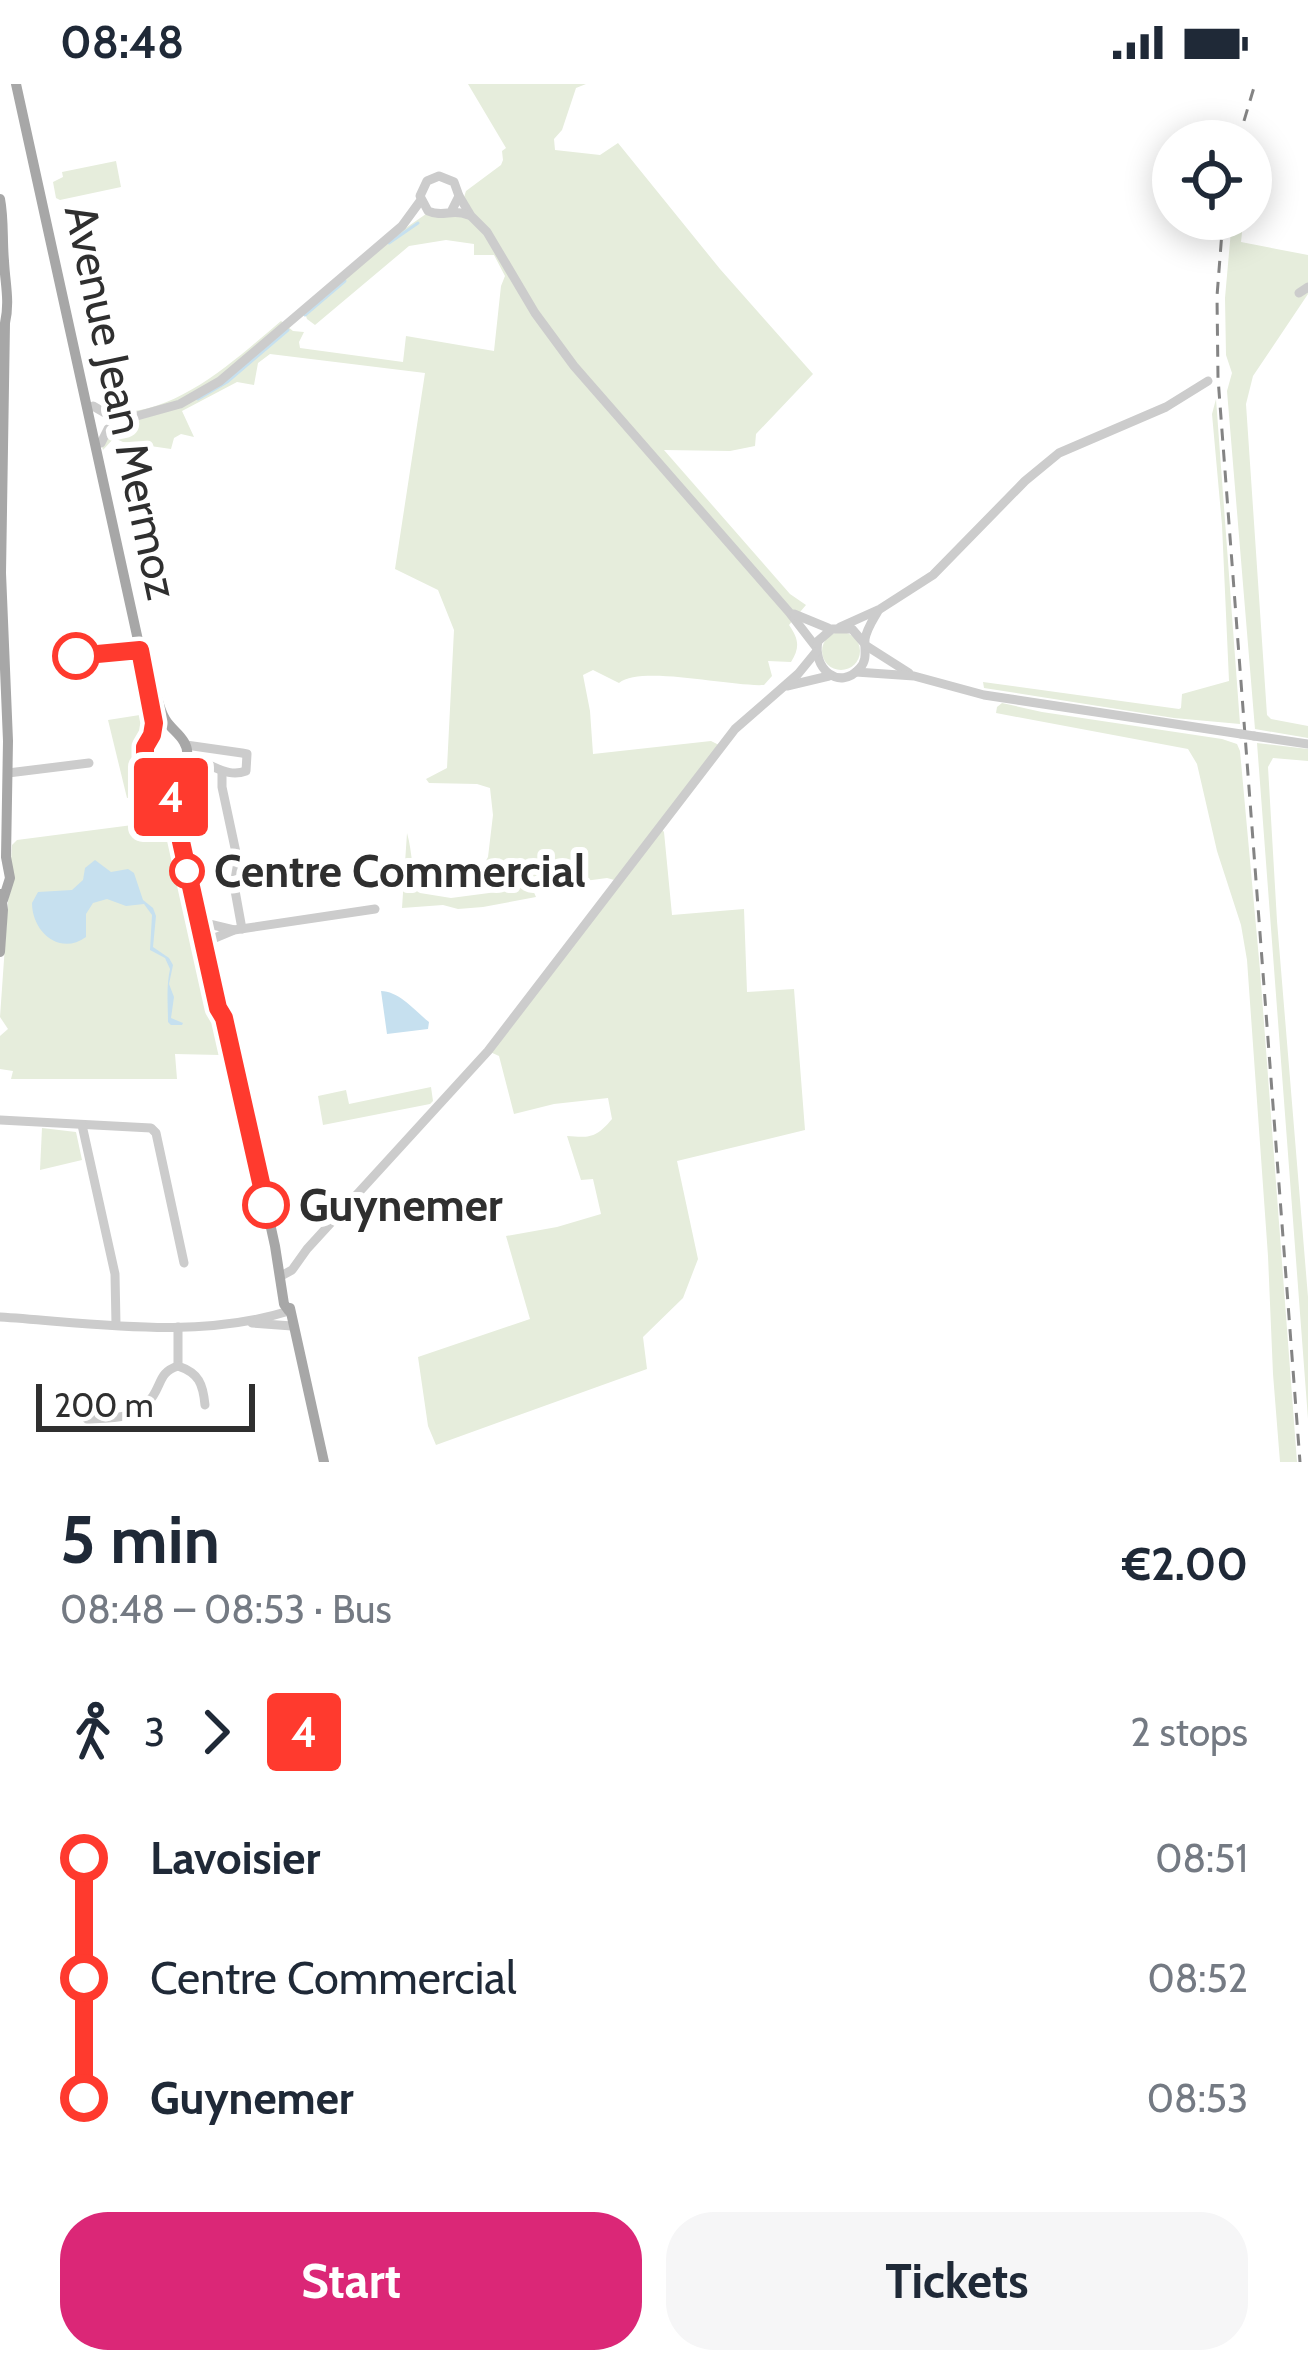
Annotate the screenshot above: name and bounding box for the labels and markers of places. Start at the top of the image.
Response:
unlabelled marker [54,634,98,678]
place label: Centre Commercial [214,844,586,898]
marker: Centre Commercial [171,855,203,887]
place label: Guynemer [299,1178,503,1232]
marker: Guynemer [244,1183,288,1227]

